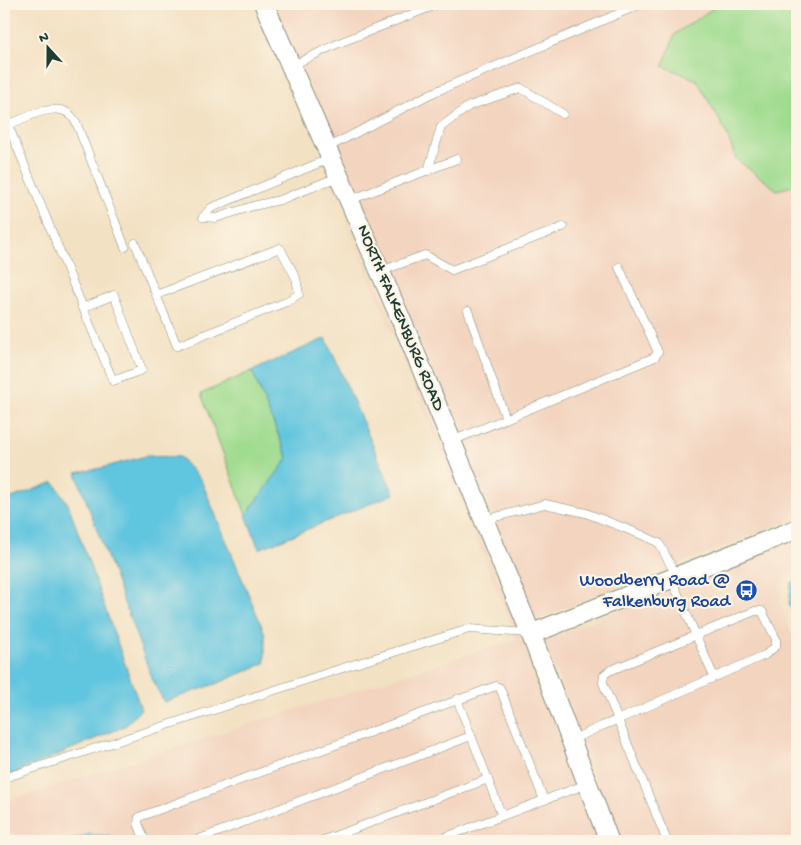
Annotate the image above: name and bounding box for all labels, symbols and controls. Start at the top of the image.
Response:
north arrow [22,22,72,72]
text: N [37,29,52,48]
street label: NORTH FALKENBURG ROAD [351,222,449,414]
place label: Woodberry Road @ Falkenburg Road [579,571,731,613]
bus stop icon: Woodberry Road @ Falkenburg Road [734,579,758,603]

